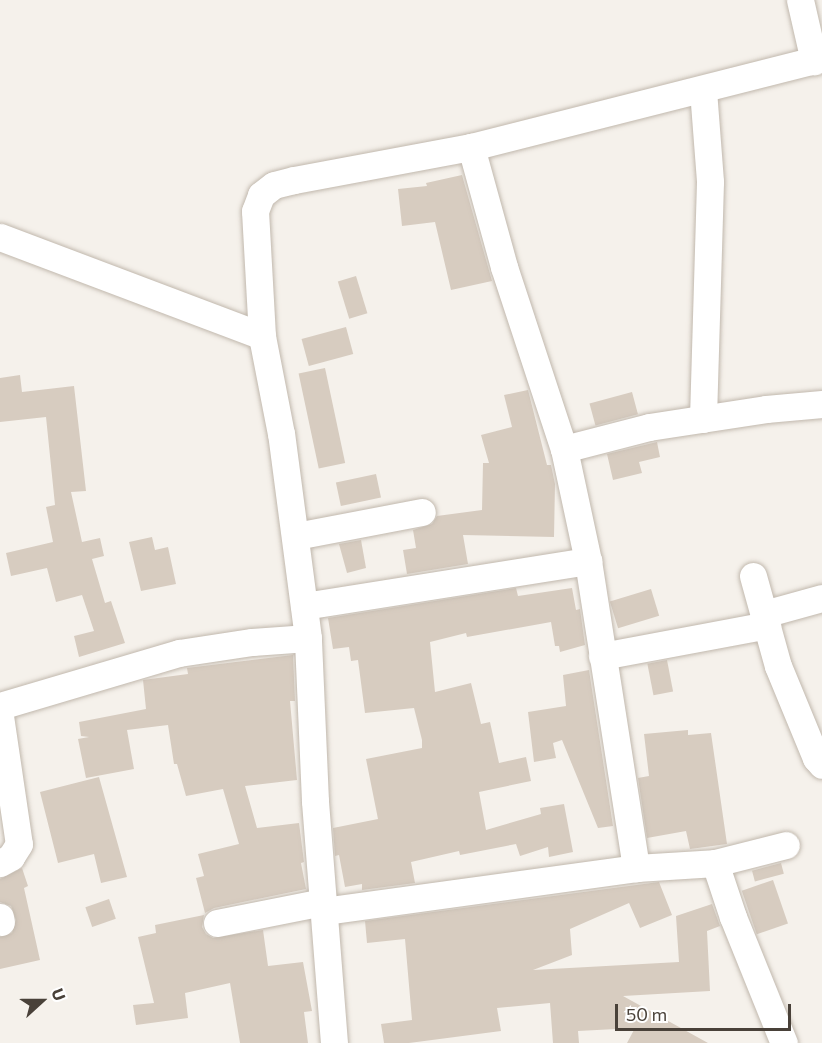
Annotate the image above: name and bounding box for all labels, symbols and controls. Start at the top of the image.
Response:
north arrow [12,971,72,1031]
text: U [48,986,70,1003]
scale bar [618,992,794,1030]
text: 50 m [626,1003,667,1025]

